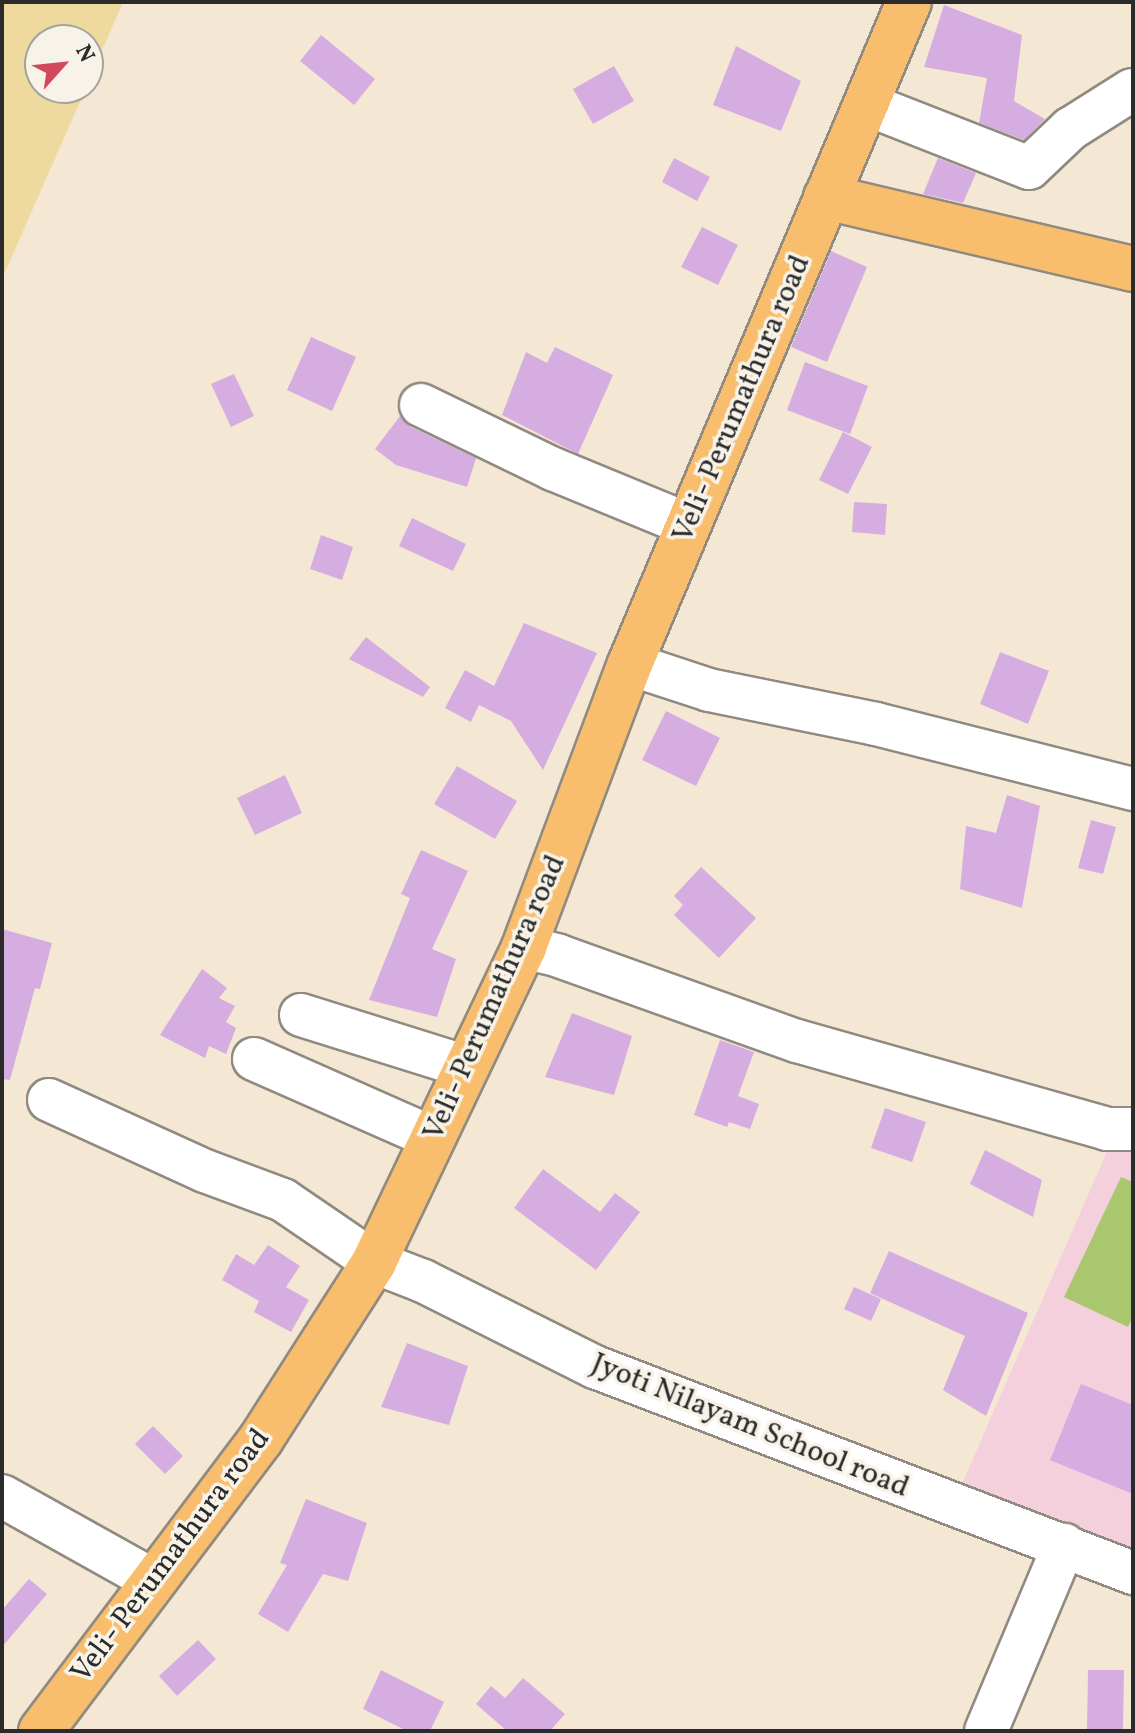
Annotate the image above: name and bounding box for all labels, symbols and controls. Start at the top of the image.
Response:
north arrow [24,24,104,104]
text: N [67,40,101,68]
street label: Veli- Perumathura road [665,250,819,548]
street label: Veli- Perumathura road [416,849,574,1147]
street label: Jyoti Nilayam School road [586,1346,914,1506]
street label: Veli- Perumathura road [64,1422,278,1690]

